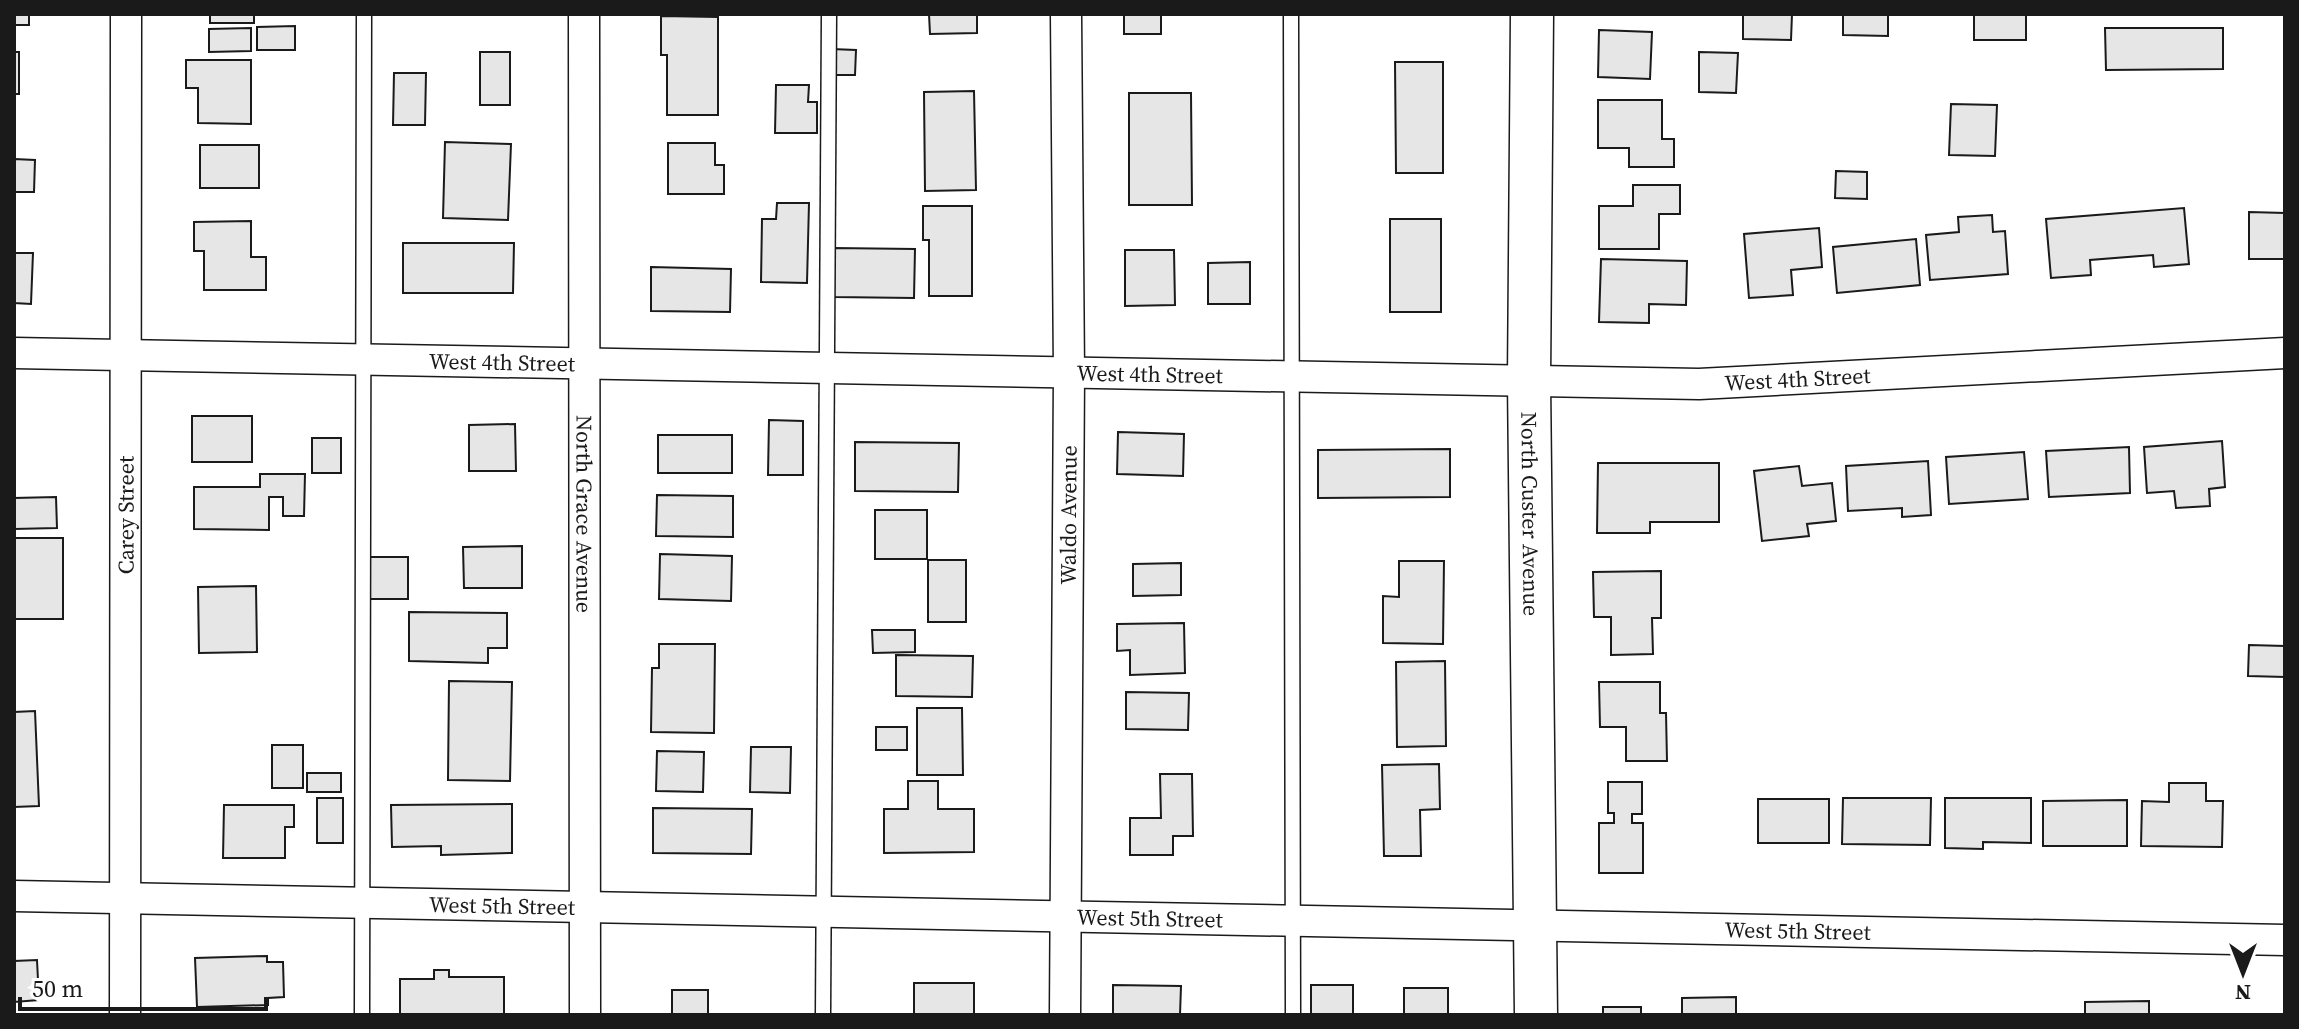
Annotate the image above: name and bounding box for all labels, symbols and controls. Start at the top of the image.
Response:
street label: West 4th Street [429,346,576,378]
street label: West 4th Street [1076,358,1224,390]
street label: West 4th Street [1724,360,1872,398]
street label: North Custer Avenue [1514,412,1547,616]
street label: North Grace Avenue [569,415,600,613]
street label: Waldo Avenue [1053,445,1084,585]
street label: Carey Street [110,455,141,574]
street label: West 5th Street [429,889,576,922]
street label: West 5th Street [1076,902,1224,934]
street label: West 5th Street [1724,914,1872,947]
north arrow [2203,933,2283,1013]
scale bar [20,961,266,1011]
text: 50 m [32,972,83,1005]
text: N [2235,978,2251,1008]

